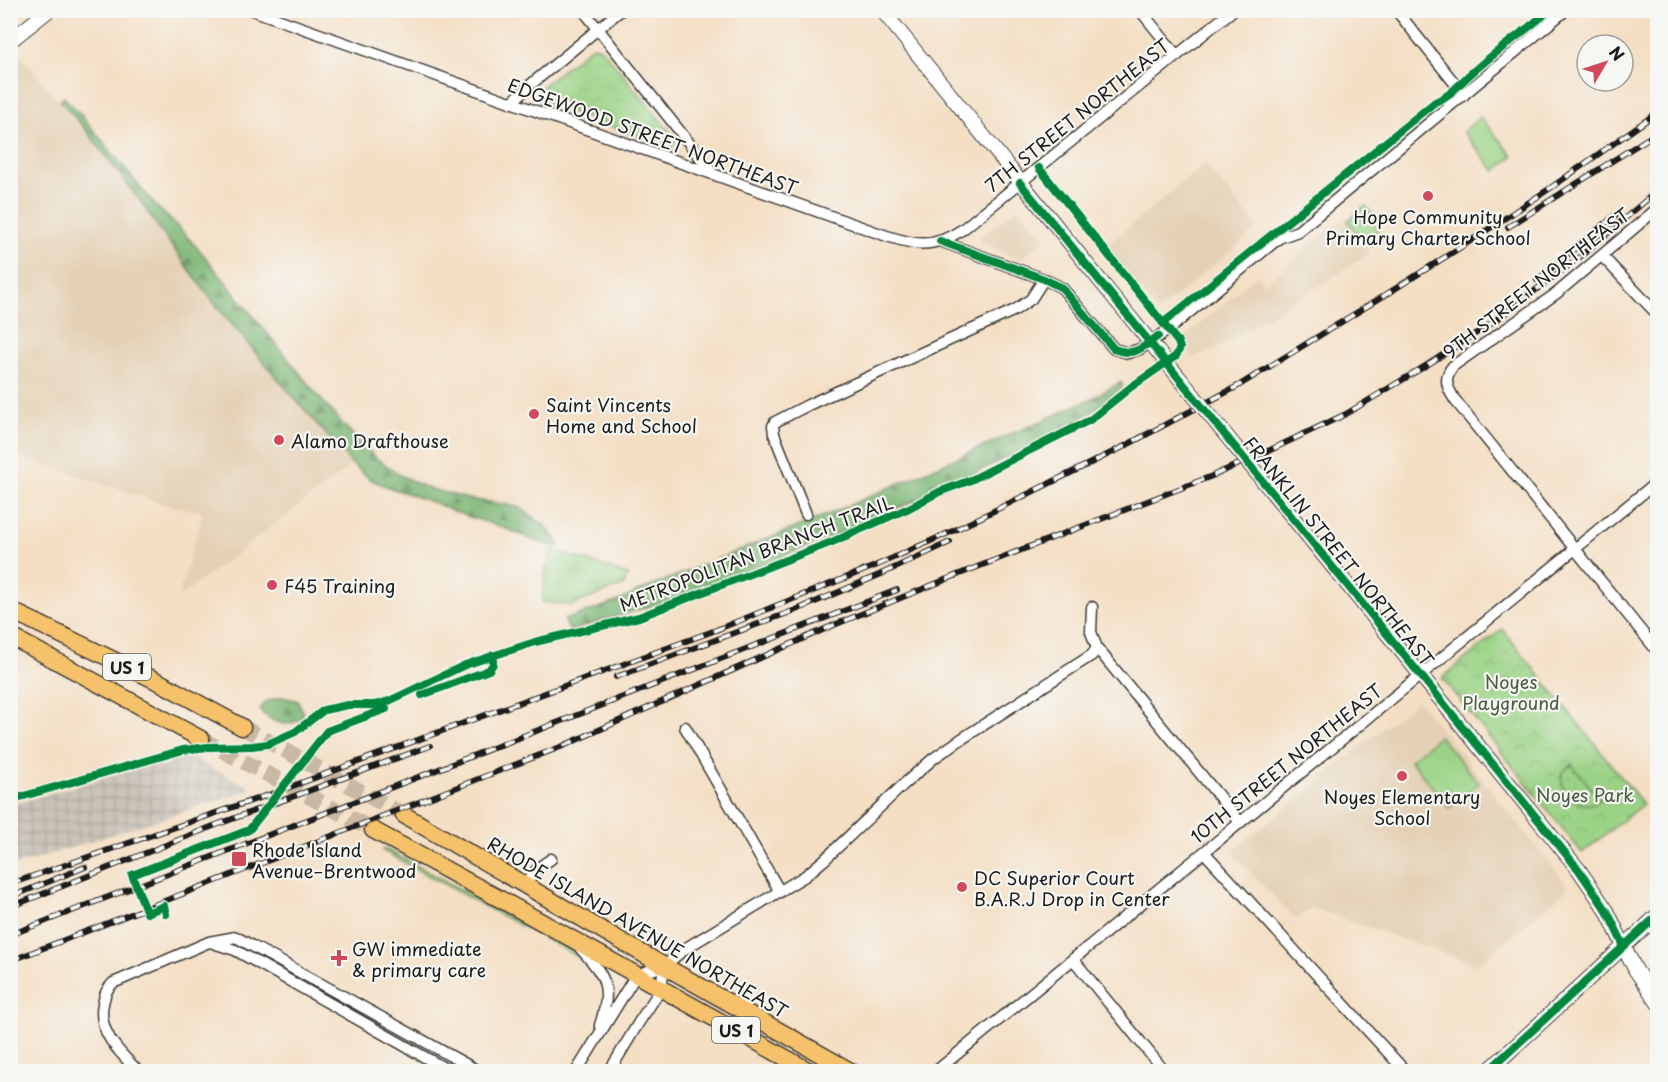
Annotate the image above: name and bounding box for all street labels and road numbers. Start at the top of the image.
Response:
street label: 7TH STREET NORTHEAST [979,31,1176,198]
street label: EDGEWOOD STREET NORTHEAST [504,71,802,201]
street label: 9TH STREET NORTHEAST [1437,201,1636,365]
street label: FRANKLIN STREET NORTHEAST [1238,430,1441,672]
street label: METROPOLITAN BRANCH TRAIL [615,488,897,618]
road number: US 1 [103,654,151,680]
street label: 10TH STREET NORTHEAST [1184,677,1388,849]
street label: RHODE ISLAND AVENUE NORTHEAST [483,830,794,1025]
road number: US 1 [712,1017,760,1043]

